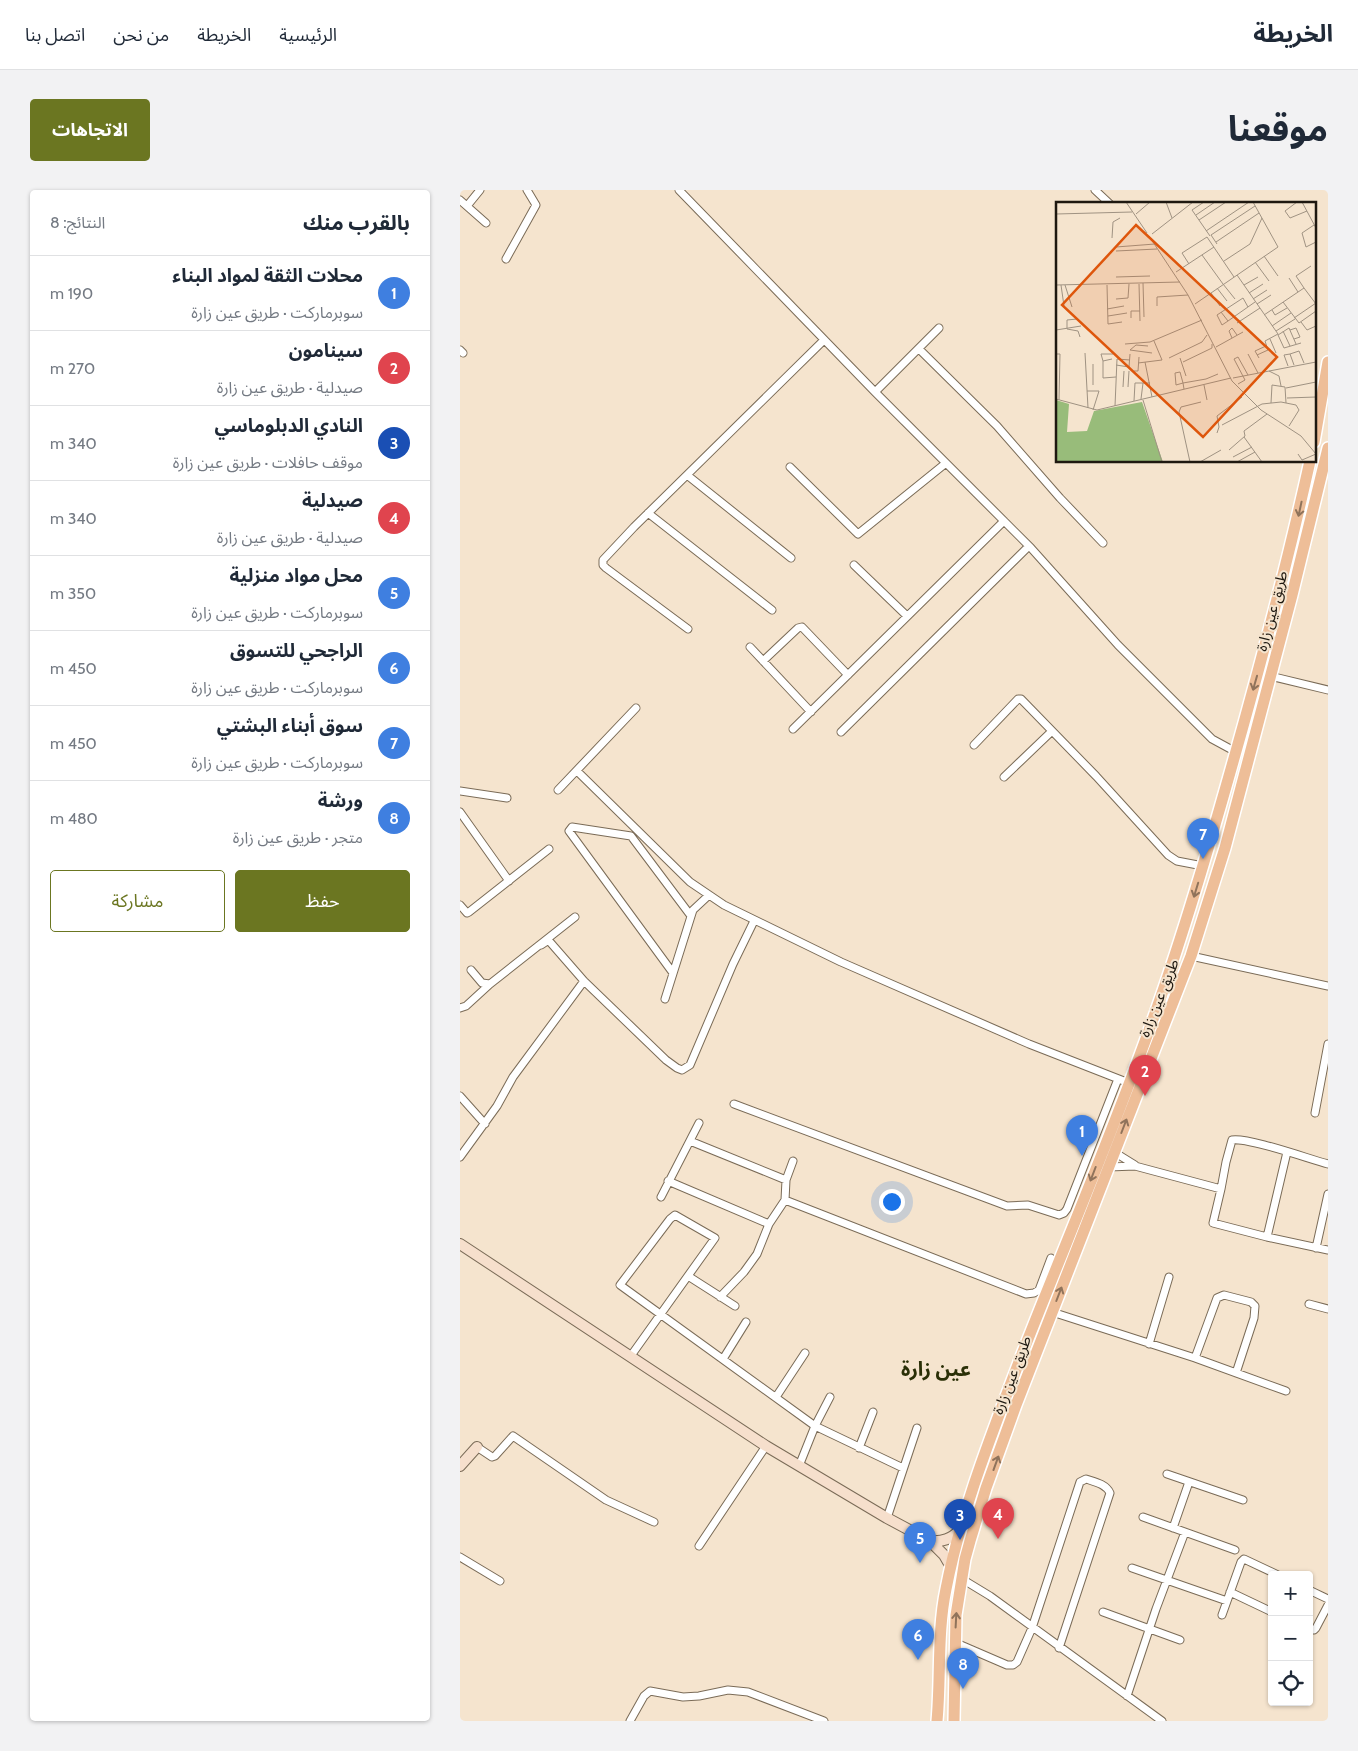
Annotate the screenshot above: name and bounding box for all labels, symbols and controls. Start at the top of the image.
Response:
text: الخريطة [1253,19,1333,48]
text: اتصل بنا [25,24,85,46]
text: من نحن [113,24,169,46]
text: الخريطة [197,24,251,46]
text: الرئيسية [279,24,337,46]
button: الاتجاهات [30,99,150,161]
text: موقعنا [1228,107,1328,150]
inset map [1056,202,1316,462]
text: بالقرب منك [303,210,410,235]
text: النتائج: 8 [50,213,105,232]
text: محلات الثقة لمواد البناء [172,264,363,287]
text: 190 m [50,284,93,303]
text: 1 [391,284,397,303]
text: سوبرماركت · طريق عين زارة [191,303,363,322]
text: سينامون [289,339,363,362]
text: 270 m [50,359,95,378]
text: 2 [390,359,398,378]
text: صيدلية · طريق عين زارة [217,378,363,397]
text: النادي الدبلوماسي [215,414,363,437]
text: 340 m [50,434,97,453]
text: 3 [390,434,398,453]
text: موقف حافلات · طريق عين زارة [173,453,363,472]
text: صيدلية [302,489,363,512]
one-way arrow [1295,500,1304,516]
text: 340 m [50,509,97,528]
text: 4 [389,509,399,528]
text: صيدلية · طريق عين زارة [217,528,363,547]
text: محل مواد منزلية [230,564,363,587]
street label: طريق عين زارة [1253,569,1292,654]
text: 350 m [50,584,96,603]
text: 5 [390,584,398,603]
text: سوبرماركت · طريق عين زارة [191,603,363,622]
text: الراجحي للتسوق [230,639,363,662]
text: 450 m [50,659,97,678]
text: 6 [390,659,399,678]
one-way arrow [1250,675,1259,691]
text: سوبرماركت · طريق عين زارة [191,678,363,697]
text: سوق أبناء البشتي [217,714,363,737]
text: 450 m [50,734,97,753]
text: 7 [390,734,398,753]
text: سوبرماركت · طريق عين زارة [191,753,363,772]
text: ورشة [318,789,363,812]
text: 480 m [50,809,98,828]
text: 8 [389,809,399,828]
pin: 7 [1187,818,1219,859]
text: متجر · طريق عين زارة [233,828,363,847]
button: مشاركة [50,870,225,932]
button: حفظ [235,870,410,932]
one-way arrow [1191,882,1200,897]
street label: طريق عين زارة [1135,956,1184,1040]
pin: 2 [1129,1055,1161,1096]
pin: 1 [1066,1115,1098,1156]
one-way arrow [1120,1119,1129,1135]
one-way arrow [1088,1166,1097,1181]
your location [879,1189,905,1215]
one-way arrow [1055,1287,1064,1302]
street label: طريق عين زارة [989,1333,1036,1417]
district label: عين زارة [901,1357,971,1381]
one-way arrow [992,1455,1001,1471]
pin: 4 [982,1498,1014,1539]
pin: 3 [944,1499,976,1540]
pin: 5 [904,1522,936,1563]
map controls [1268,1571,1313,1706]
button: + [1268,1571,1313,1616]
one-way arrow [952,1612,961,1628]
button: − [1268,1616,1313,1661]
pin: 6 [902,1619,934,1660]
pin: 8 [947,1648,979,1689]
button: locate [1268,1661,1313,1706]

